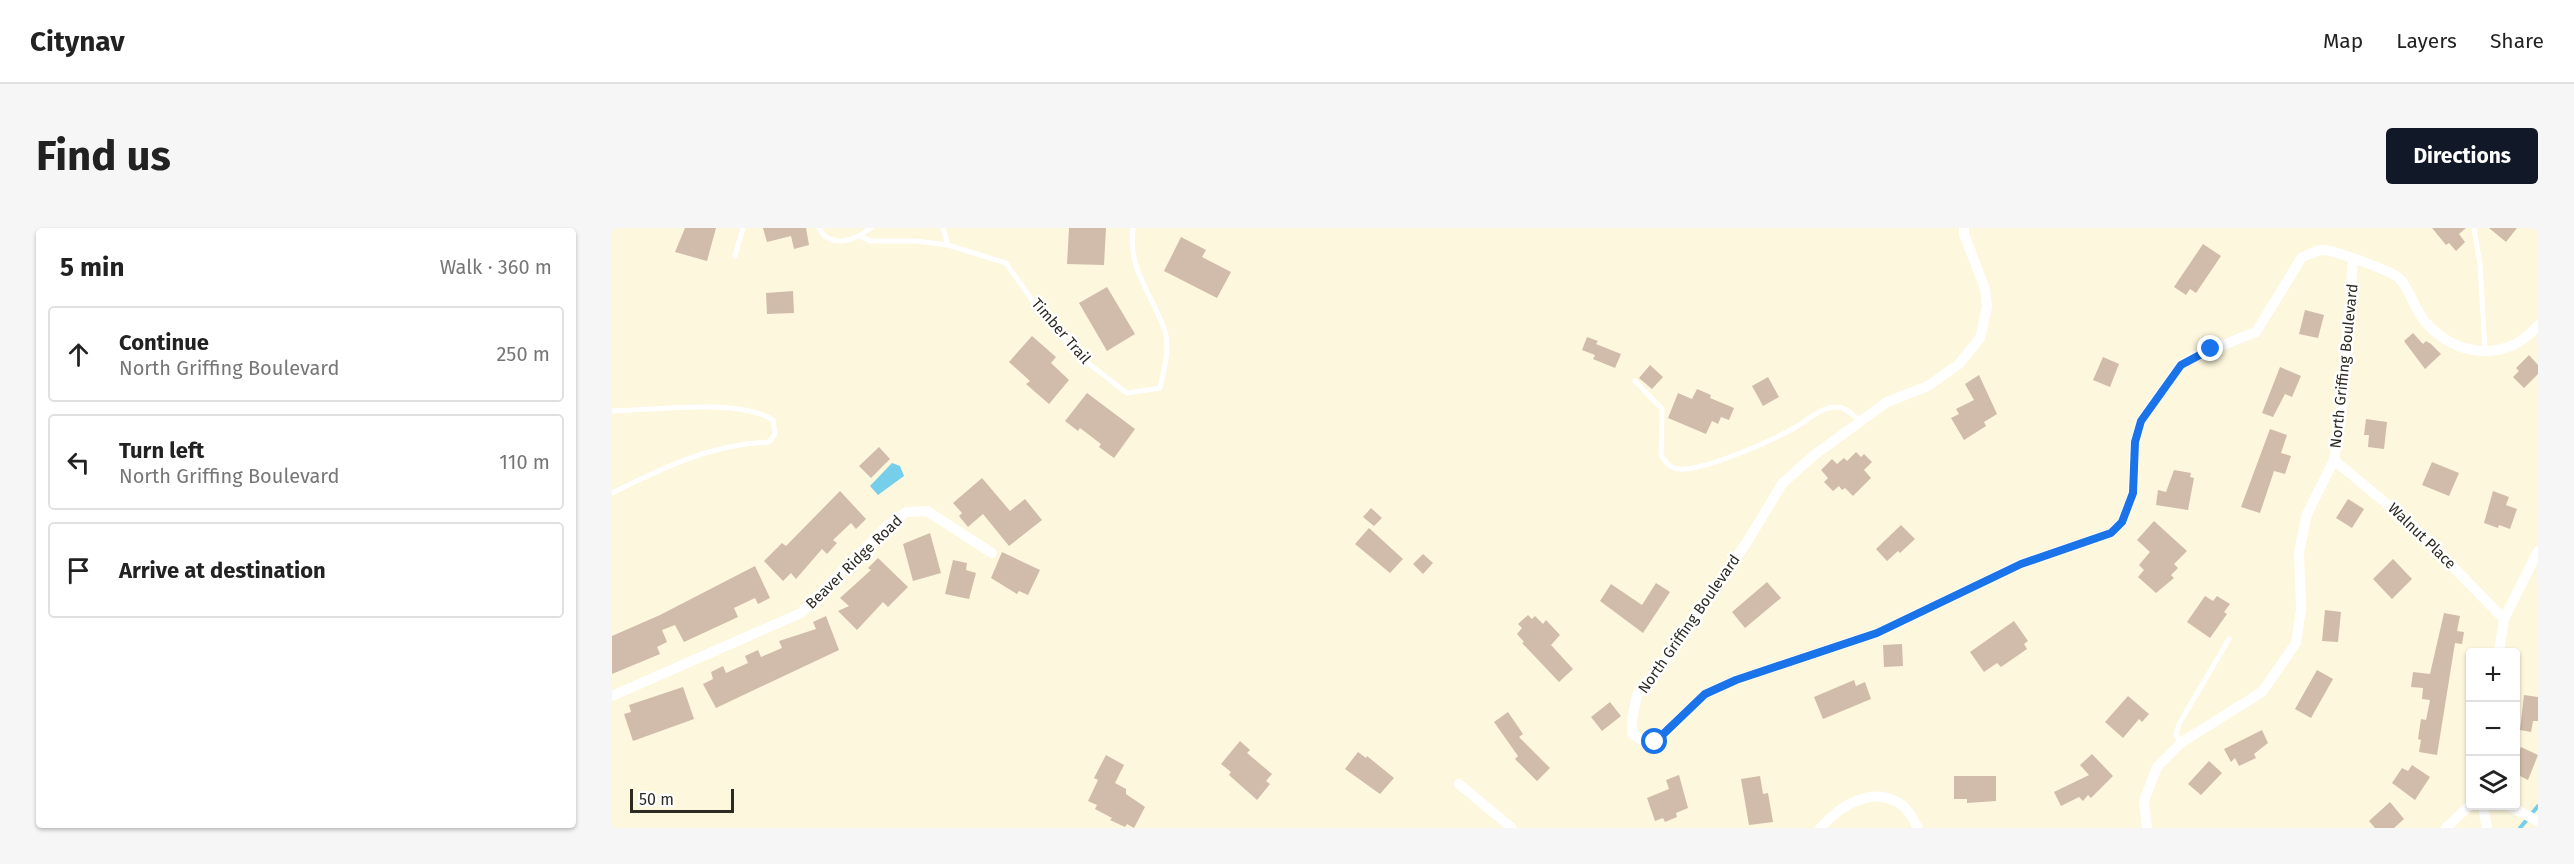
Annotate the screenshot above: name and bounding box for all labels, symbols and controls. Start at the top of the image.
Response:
text: Citynav [30,25,125,58]
text: Map [2323,28,2363,54]
text: Layers [2396,28,2457,54]
text: Share [2490,28,2544,54]
button: Directions [2386,128,2538,184]
text: Find us [36,131,171,181]
text: 5 min [60,252,124,283]
text: Walk · 360 m [440,255,552,279]
street label: North Griffing Boulevard [2326,283,2362,449]
street label: Timber Trail [1028,295,1095,368]
text: Continue [119,329,209,356]
route end [2197,335,2223,361]
icon: ahead [62,338,95,371]
text: 250 m [496,342,550,366]
text: North Griffing Boulevard [119,356,339,380]
text: Turn left [119,437,204,464]
icon: left [62,446,95,479]
text: 110 m [499,450,550,474]
text: North Griffing Boulevard [119,464,339,488]
street label: Walnut Place [2384,499,2460,573]
street label: Beaver Ridge Road [802,511,906,613]
street label: North Griffing Boulevard [1634,551,1744,697]
icon: arrive [62,554,95,587]
text: Arrive at destination [119,557,326,584]
map controls [2466,648,2520,810]
button: + [2466,648,2520,702]
button: − [2466,702,2520,756]
route start [1641,728,1667,754]
button: layers [2466,756,2520,810]
scale bar [630,786,734,814]
text: 50 m [639,790,674,809]

